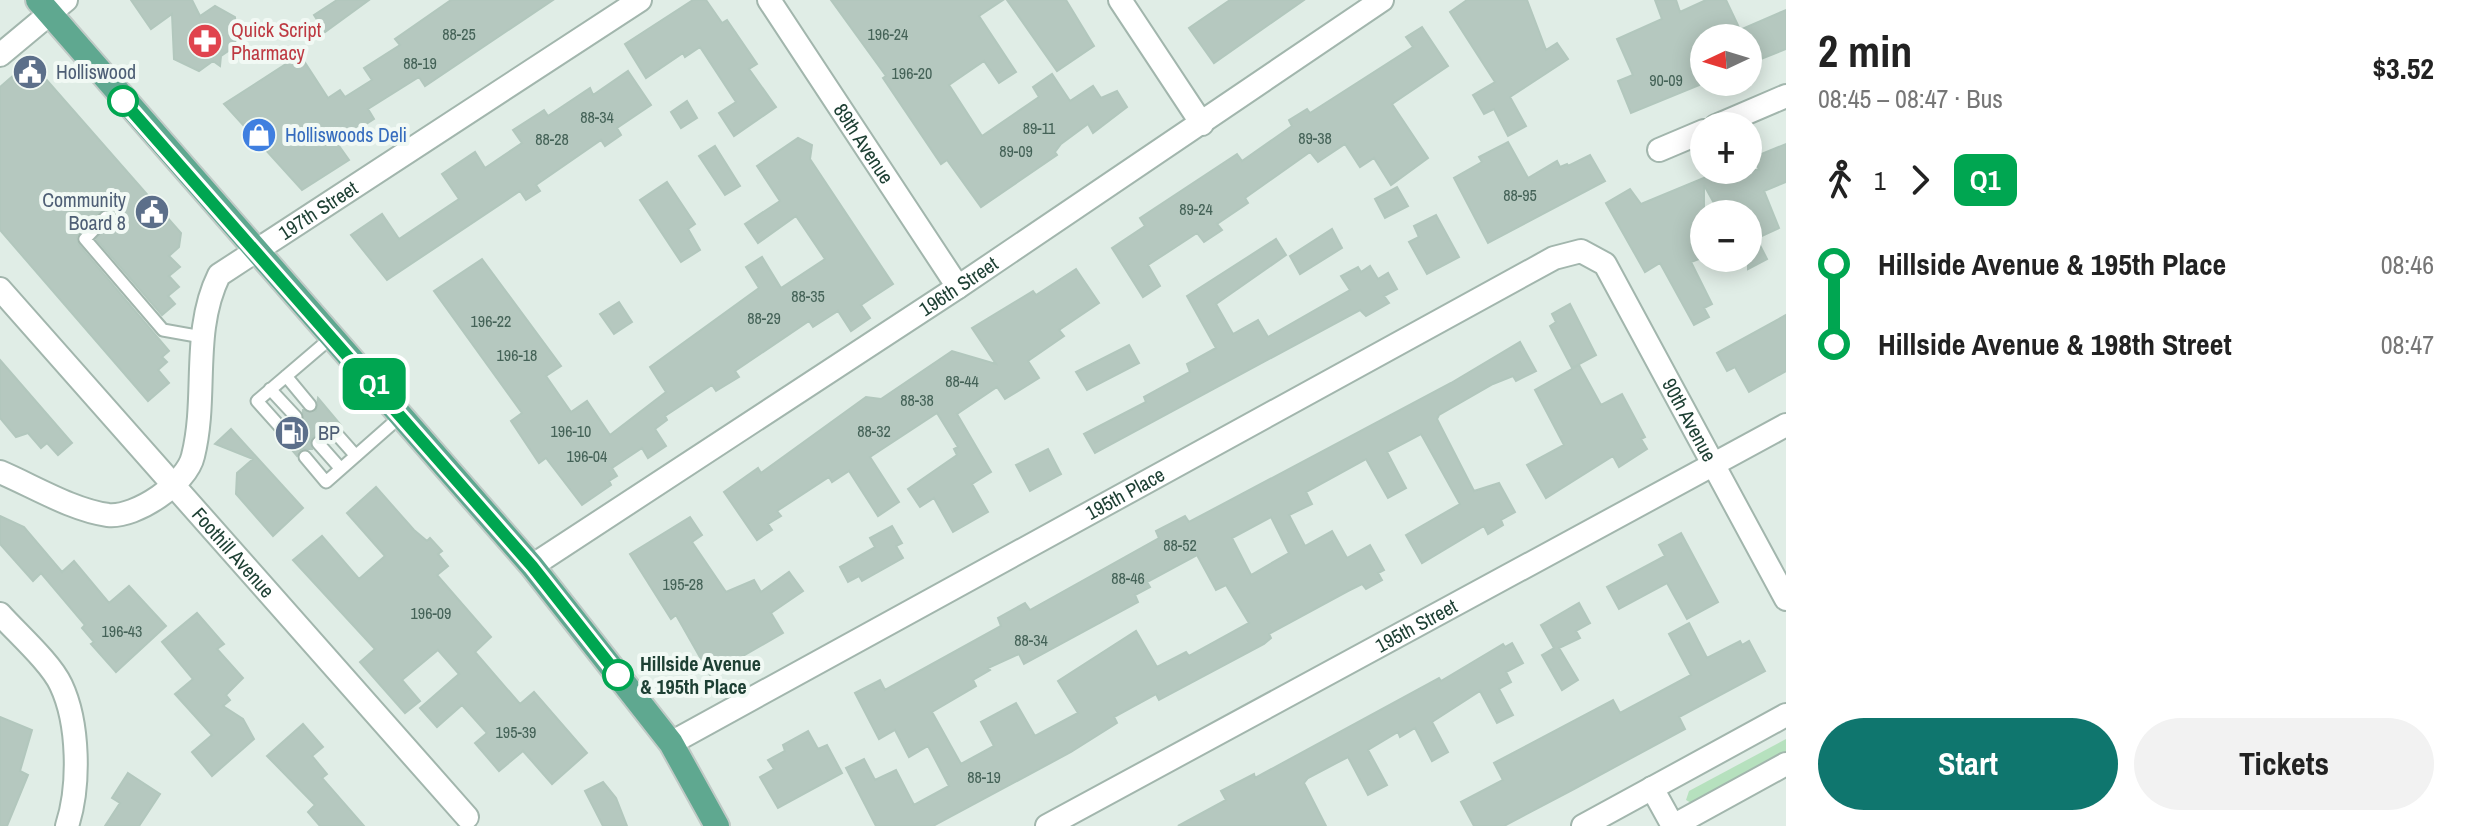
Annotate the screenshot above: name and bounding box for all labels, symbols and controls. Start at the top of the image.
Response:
place label: Quick Script Pharmacy [231,16,322,66]
text: 2 min [1818,21,1912,81]
pharmacy icon: Quick Script Pharmacy [186,22,224,60]
house number: 88-25 [442,23,476,45]
house number: 196-24 [868,23,908,45]
north arrow [1690,24,1762,96]
map controls [1690,24,1762,272]
text: $3.52 [2372,48,2434,88]
house number: 88-19 [403,52,437,74]
public building icon: Holliswood [11,53,49,91]
place label: Holliswood [56,58,136,85]
house number: 196-20 [892,62,932,84]
house number: 90-09 [1649,69,1683,91]
text: 08:45 – 08:47 · Bus [1818,81,2003,116]
unlabelled marker [108,86,138,116]
street label: 89th Avenue [828,98,900,189]
house number: 88-34 [580,106,614,128]
button: + [1690,112,1762,184]
shop icon: Holliswoods Deli [240,116,278,154]
house number: 89-11 [1023,117,1056,139]
place label: Holliswoods Deli [285,121,407,148]
house number: 89-38 [1298,127,1332,149]
house number: 88-28 [535,128,569,150]
house number: 89-09 [999,140,1033,162]
icon: walk [1818,158,1862,202]
icon: forward [1898,158,1942,202]
text: Q1 [1970,161,2001,199]
text: 1 [1874,163,1886,198]
street label: 197th Street [273,174,363,246]
house number: 88-95 [1503,184,1537,206]
place label: Community Board 8 [42,186,127,236]
public building icon: Community Board 8 [133,193,171,231]
house number: 89-24 [1179,198,1213,220]
button: − [1690,200,1762,272]
text: Hillside Avenue & 195th Place [1878,244,2226,284]
text: 08:46 [2381,247,2434,282]
street label: 196th Street [914,250,1003,322]
house number: 88-35 [791,285,825,307]
house number: 88-29 [747,307,781,329]
house number: 196-22 [471,310,511,332]
text: Hillside Avenue & 198th Street [1878,324,2232,364]
text: 08:47 [2381,327,2434,362]
house number: 196-18 [497,344,537,366]
line badge: Q1 [338,358,410,410]
text: Q1 [359,365,389,403]
house number: 88-44 [945,370,979,392]
street label: 90th Avenue [1656,373,1723,466]
house number: 88-38 [900,389,934,411]
fuel station icon: BP [273,414,311,452]
place label: BP [318,419,340,446]
house number: 196-10 [551,420,591,442]
house number: 88-32 [857,420,891,442]
house number: 196-04 [567,445,607,467]
street label: 195th Place [1080,460,1169,526]
street label: Foothill Avenue [186,501,281,603]
house number: 88-52 [1163,534,1197,556]
house number: 88-46 [1111,567,1145,589]
house number: 195-28 [663,573,703,595]
street label: 195th Street [1370,592,1462,658]
house number: 196-09 [411,602,451,624]
house number: 196-43 [102,620,142,642]
house number: 88-34 [1014,629,1048,651]
place label: Hillside Avenue & 195th Place [640,650,761,700]
marker: Hillside Avenue & 195th Place [603,660,633,690]
button: Start [1818,718,2118,810]
button: Tickets [2134,718,2434,810]
house number: 195-39 [496,721,536,743]
house number: 88-19 [967,766,1001,788]

